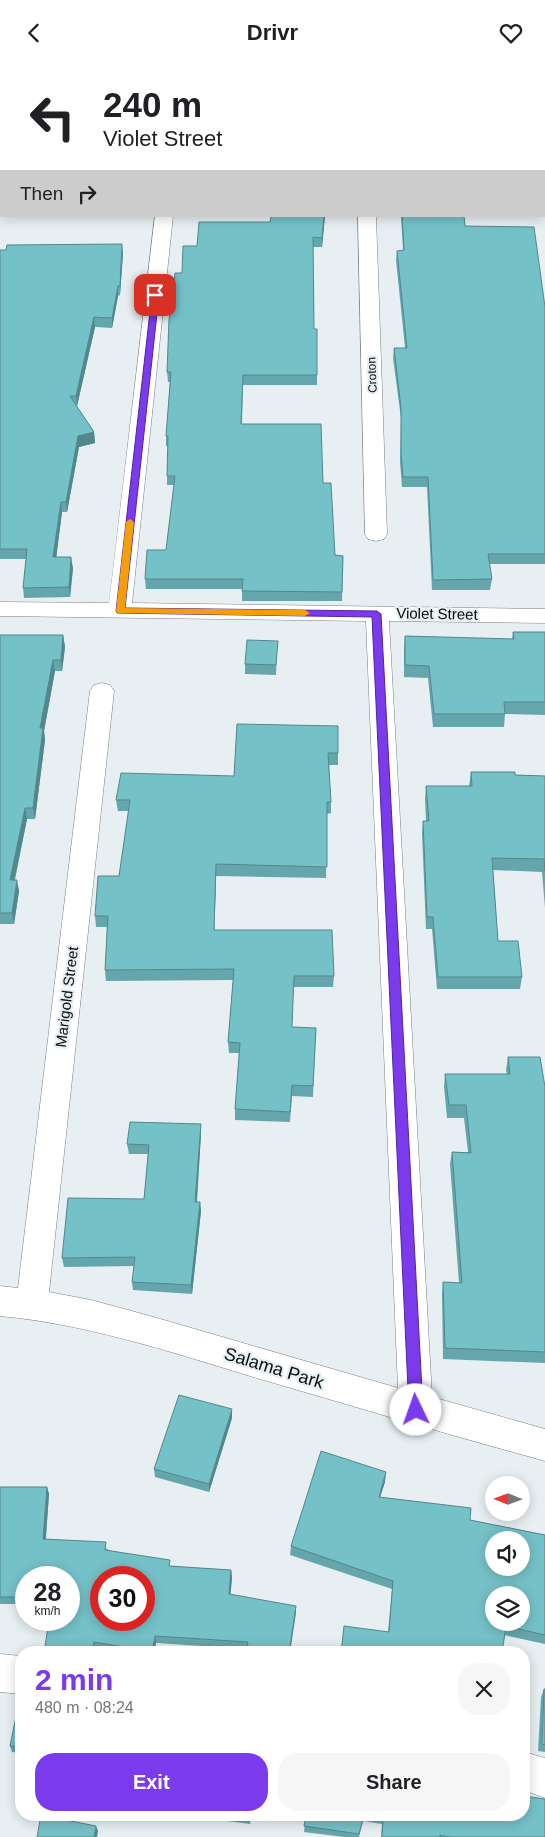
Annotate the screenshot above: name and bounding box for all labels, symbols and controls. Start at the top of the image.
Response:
icon: back [20,19,48,47]
icon: heart [497,19,525,47]
text: Drivr [247,20,298,45]
icon: left [20,85,85,150]
text: 240 m [103,85,202,124]
text: Violet Street [103,126,222,151]
icon: right [73,180,101,208]
text: Then [20,183,63,204]
pin [134,274,176,316]
icon: arrive [141,281,169,309]
street label: Croton [364,357,380,393]
street label: Violet Street [396,604,479,623]
street label: Marigold Street [52,945,81,1048]
street label: Salama Park [222,1343,327,1393]
position arrow [389,1383,441,1435]
north arrow [485,1476,530,1521]
map controls [485,1476,530,1631]
button: sound [485,1531,530,1576]
speed limit sign: 30 [90,1566,155,1631]
text: 28 [34,1578,61,1606]
button: layers [485,1586,530,1631]
text: km/h [34,1604,61,1618]
text: 2 min [35,1663,113,1696]
button: close [458,1663,510,1715]
text: 480 m · 08:24 [35,1699,134,1716]
button: Exit [35,1753,268,1811]
button: Share [278,1753,510,1811]

